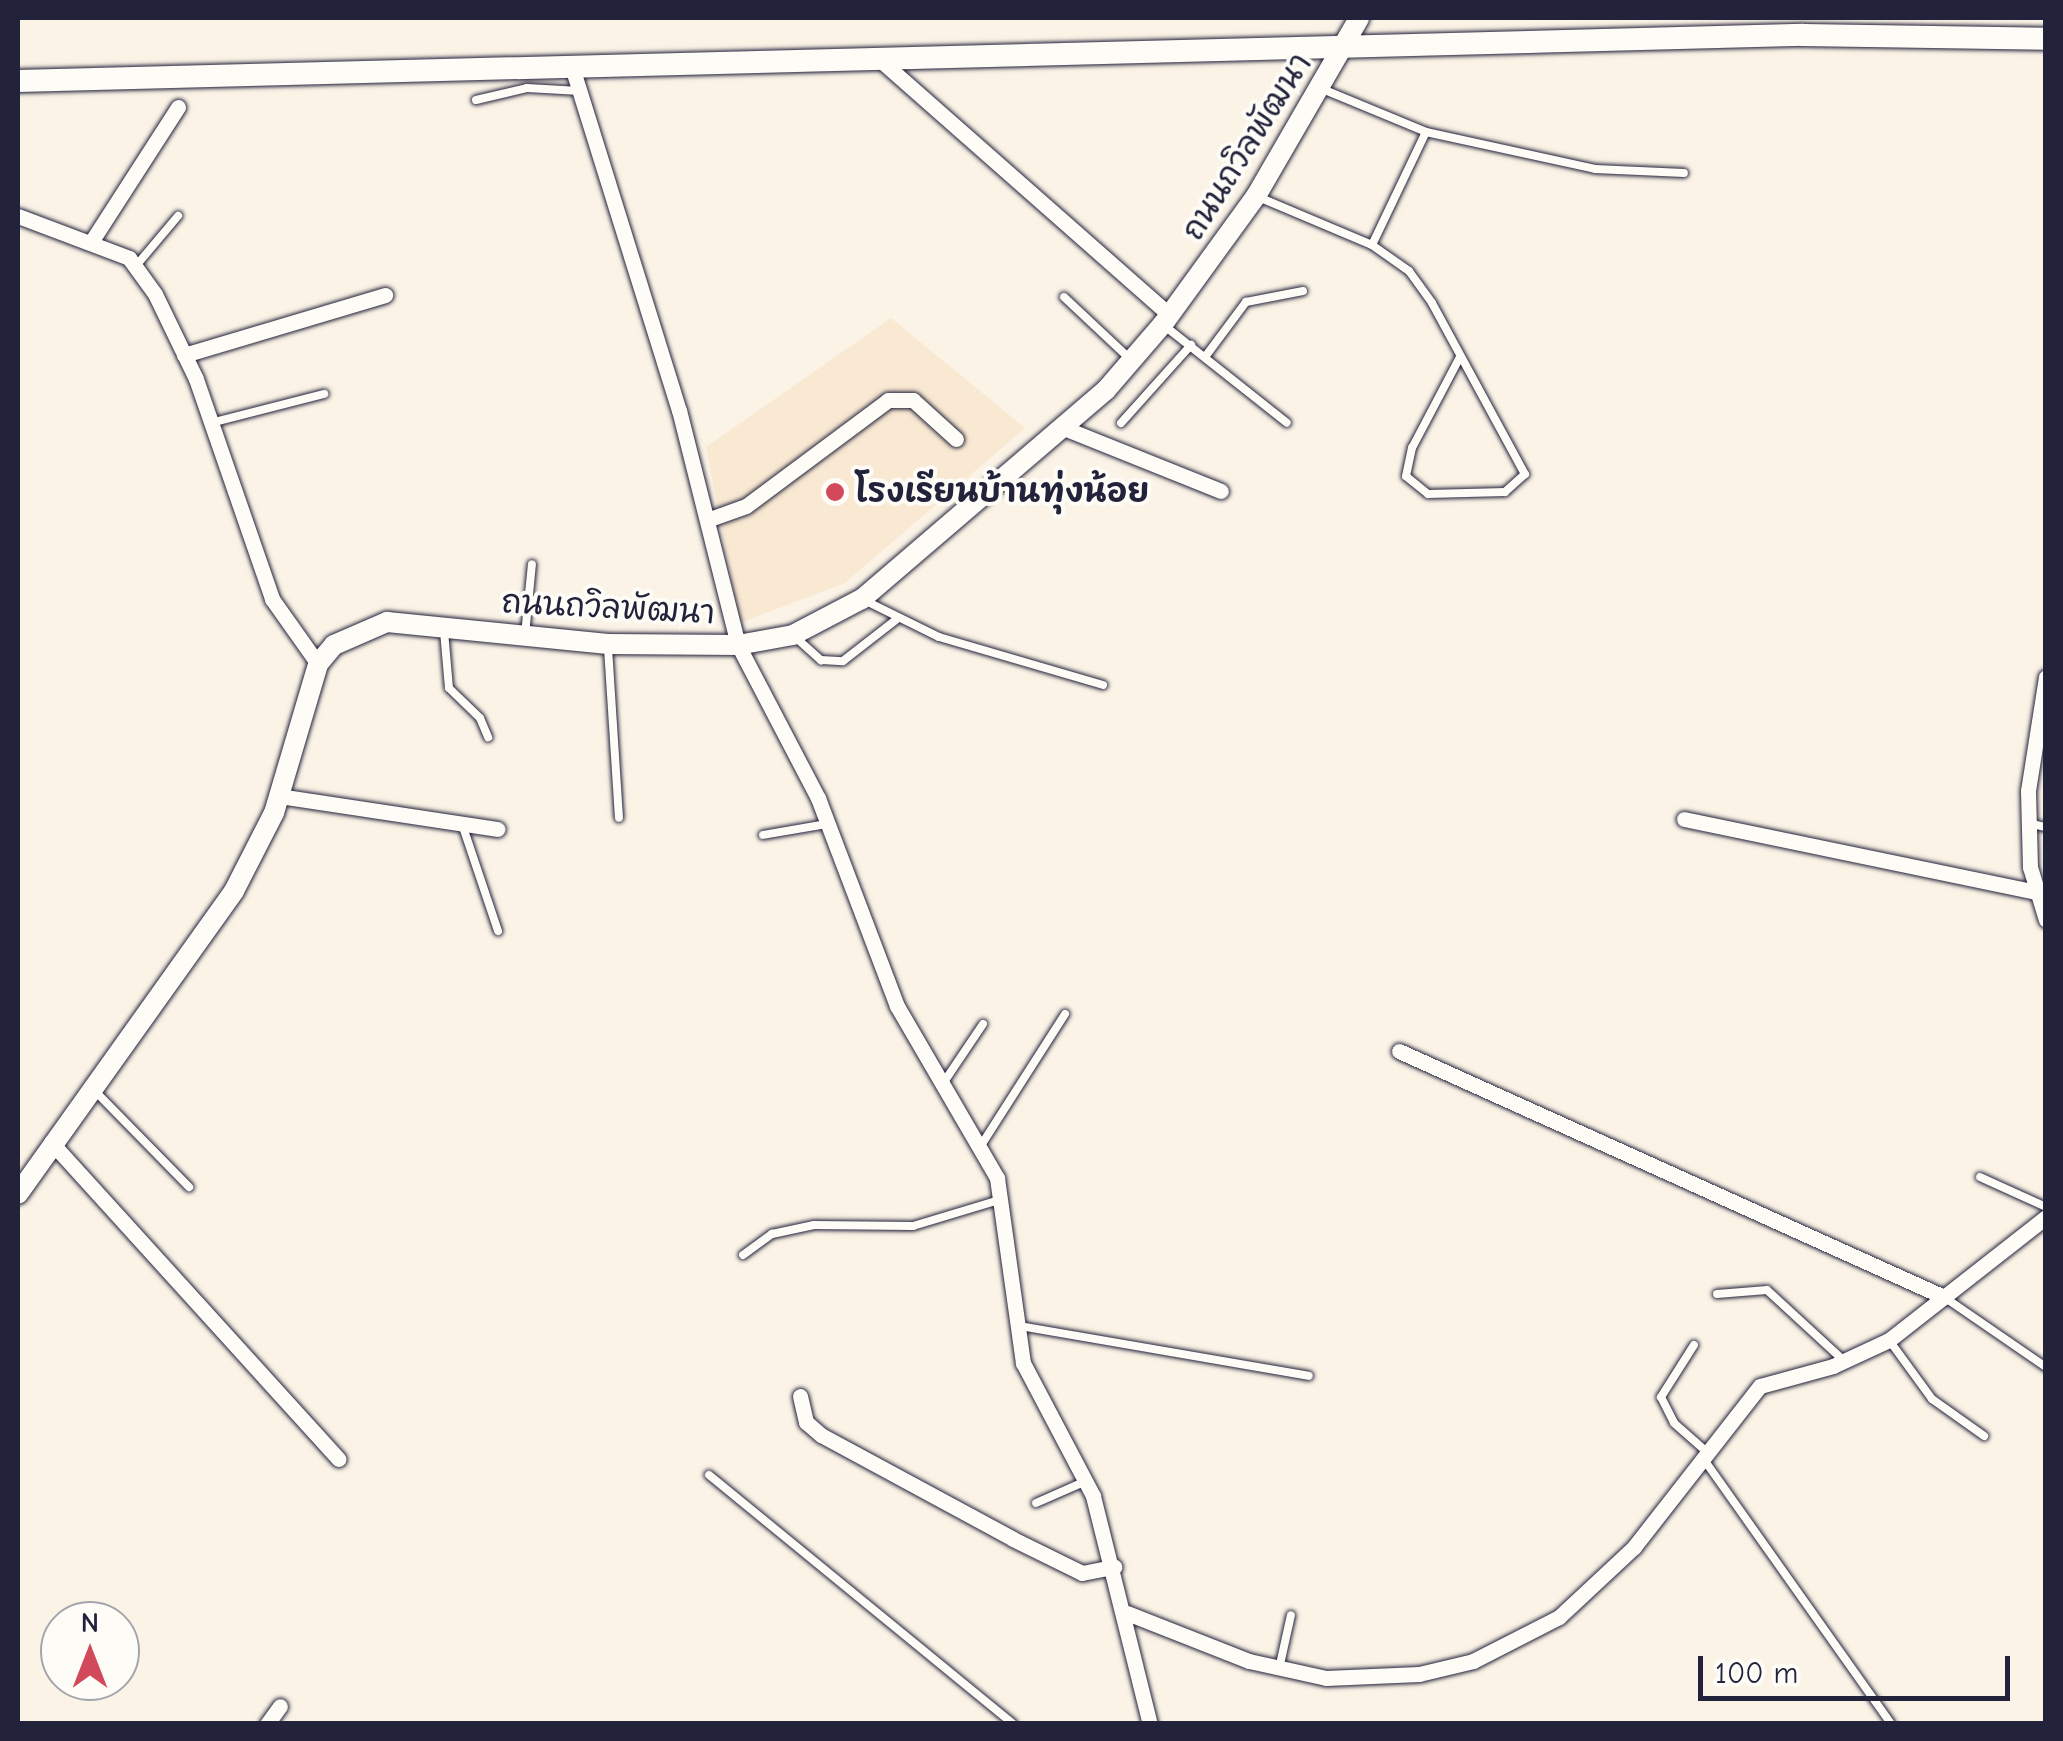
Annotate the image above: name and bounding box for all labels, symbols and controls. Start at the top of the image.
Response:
street label: ถนนถวิลพัฒนา [1174,46,1320,248]
place label: โรงเรียนบ้านทุ่งน้อย [855,473,1149,511]
marker: โรงเรียนบ้านทุ่งน้อย [824,481,846,503]
street label: ถนนถวิลพัฒนา [500,583,716,633]
north arrow [40,1601,140,1701]
text: N [81,1607,99,1639]
scale bar [1703,1636,2016,1698]
text: 100 m [1715,1656,1798,1691]

